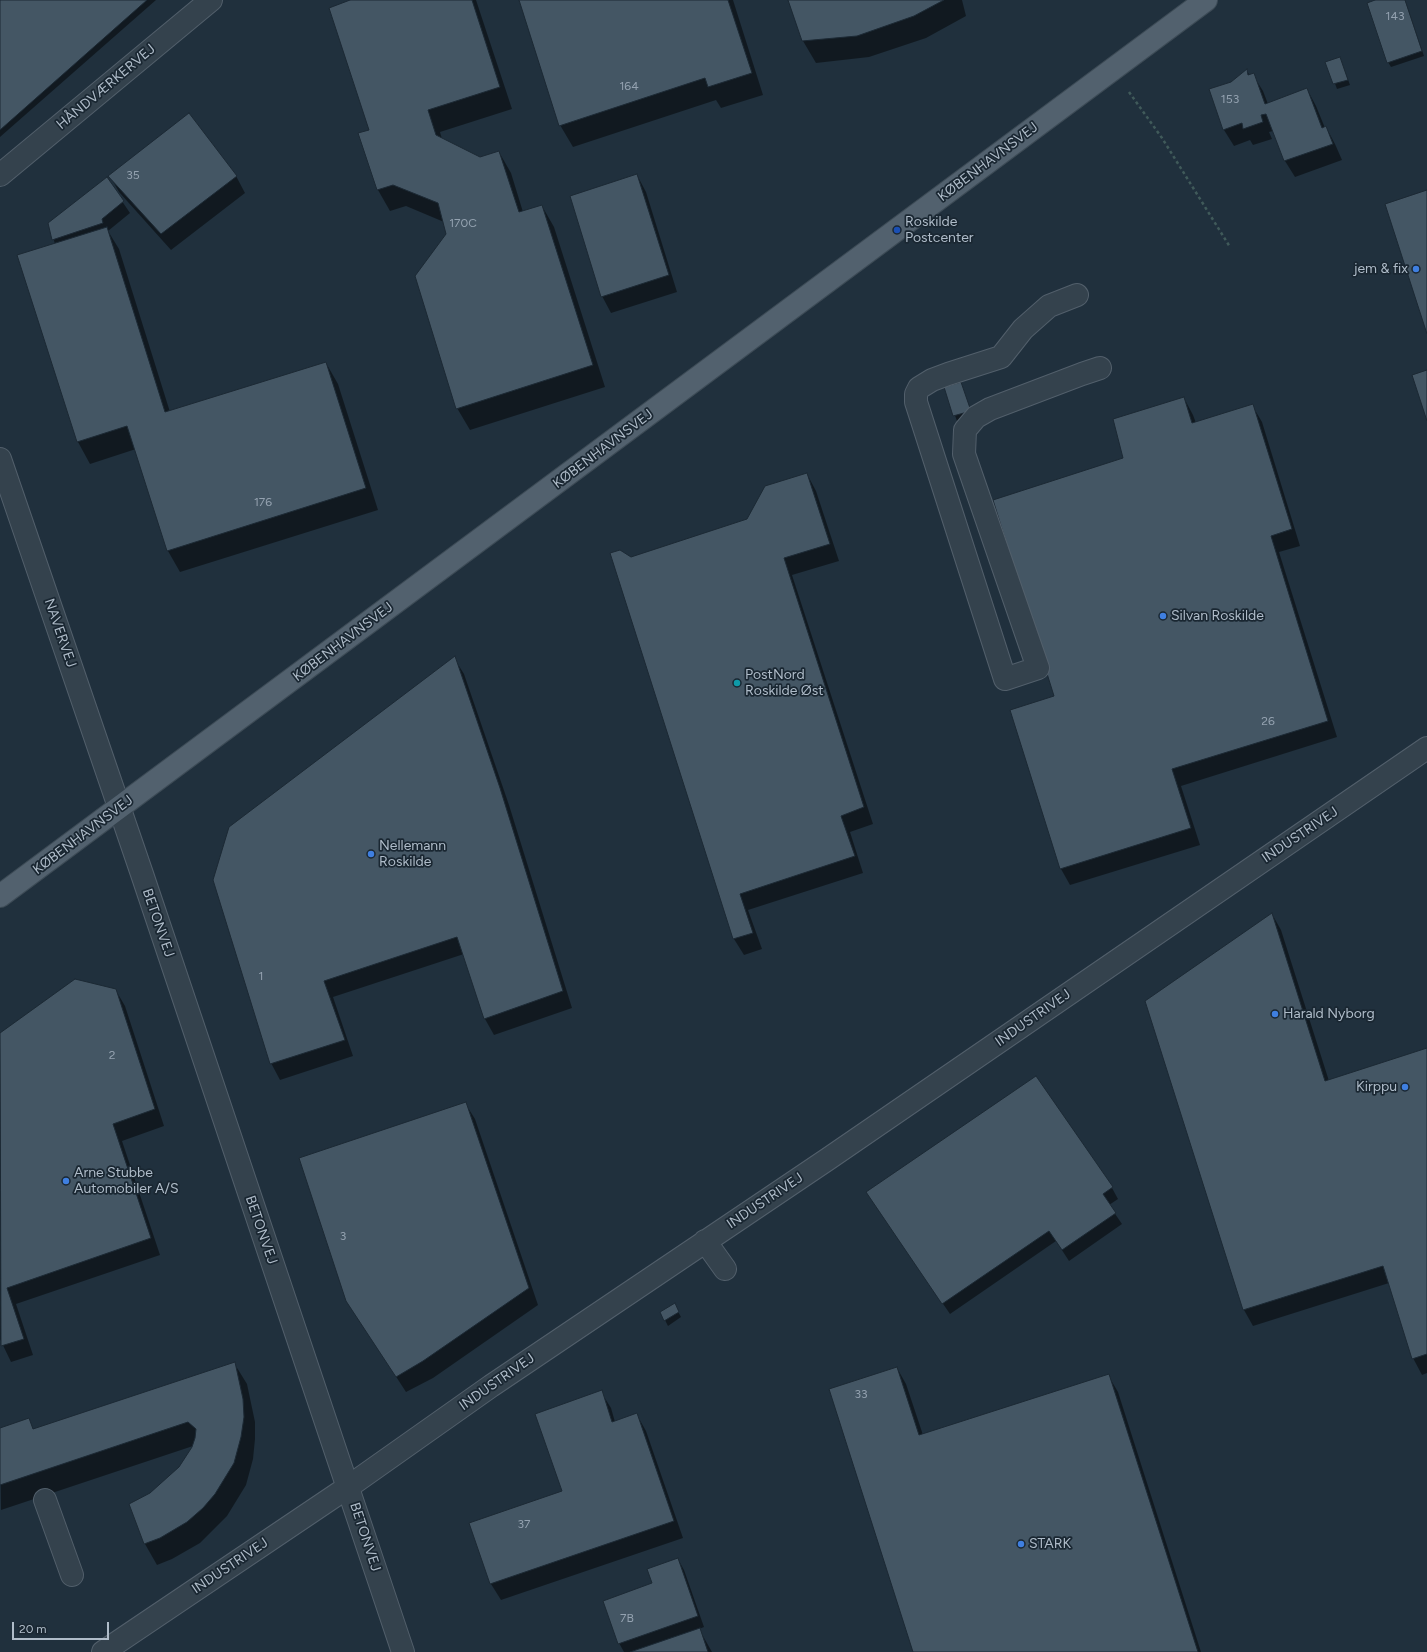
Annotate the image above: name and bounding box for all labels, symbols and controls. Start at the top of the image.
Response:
house number: 143 [1386,9,1404,23]
street label: HÅNDVÆRKERVEJ [53,41,159,133]
house number: 164 [619,79,639,93]
house number: 153 [1221,92,1239,106]
street label: KØBENHAVNSVEJ [935,119,1041,205]
house number: 35 [126,168,140,182]
place label: Roskilde Postcenter [905,214,974,246]
house number: 170C [449,216,477,230]
marker: Roskilde Postcenter [892,225,902,235]
place label: jem & fix [1354,261,1408,277]
marker: jem & fix [1411,264,1421,274]
street label: KØBENHAVNSVEJ [550,406,656,492]
house number: 176 [254,495,272,509]
street label: NAVERVEJ [40,596,80,670]
street label: KØBENHAVNSVEJ [290,599,396,685]
place label: Silvan Roskilde [1171,608,1264,624]
marker: Silvan Roskilde [1158,611,1168,621]
place label: PostNord Roskilde Øst [745,667,824,700]
marker: PostNord Roskilde Øst [732,678,742,688]
house number: 26 [1261,714,1275,728]
street label: KØBENHAVNSVEJ [30,792,136,878]
street label: INDUSTRIVEJ [1259,803,1341,867]
place label: Nellemann Roskilde [379,838,446,870]
marker: Nellemann Roskilde [366,849,376,859]
street label: BETONVEJ [138,886,178,960]
house number: 1 [259,969,263,983]
street label: INDUSTRIVEJ [992,986,1074,1050]
place label: Harald Nyborg [1283,1006,1375,1022]
marker: Harald Nyborg [1270,1009,1280,1019]
house number: 2 [109,1048,115,1062]
place label: Kirppu [1356,1079,1397,1095]
marker: Kirppu [1400,1082,1410,1092]
place label: Arne Stubbe Automobiler A/S [74,1165,179,1198]
street label: INDUSTRIVEJ [724,1169,806,1233]
marker: Arne Stubbe Automobiler A/S [61,1176,71,1186]
street label: BETONVEJ [241,1193,281,1267]
house number: 3 [340,1229,346,1243]
street label: INDUSTRIVEJ [456,1350,538,1414]
house number: 33 [854,1387,868,1401]
street label: BETONVEJ [346,1500,384,1574]
house number: 37 [518,1517,530,1531]
street label: INDUSTRIVEJ [189,1534,271,1598]
place label: STARK [1029,1536,1071,1552]
marker: STARK [1016,1539,1026,1549]
house number: 7B [620,1611,634,1625]
scale bar [14,1614,111,1640]
text: 20 m [19,1622,47,1636]

